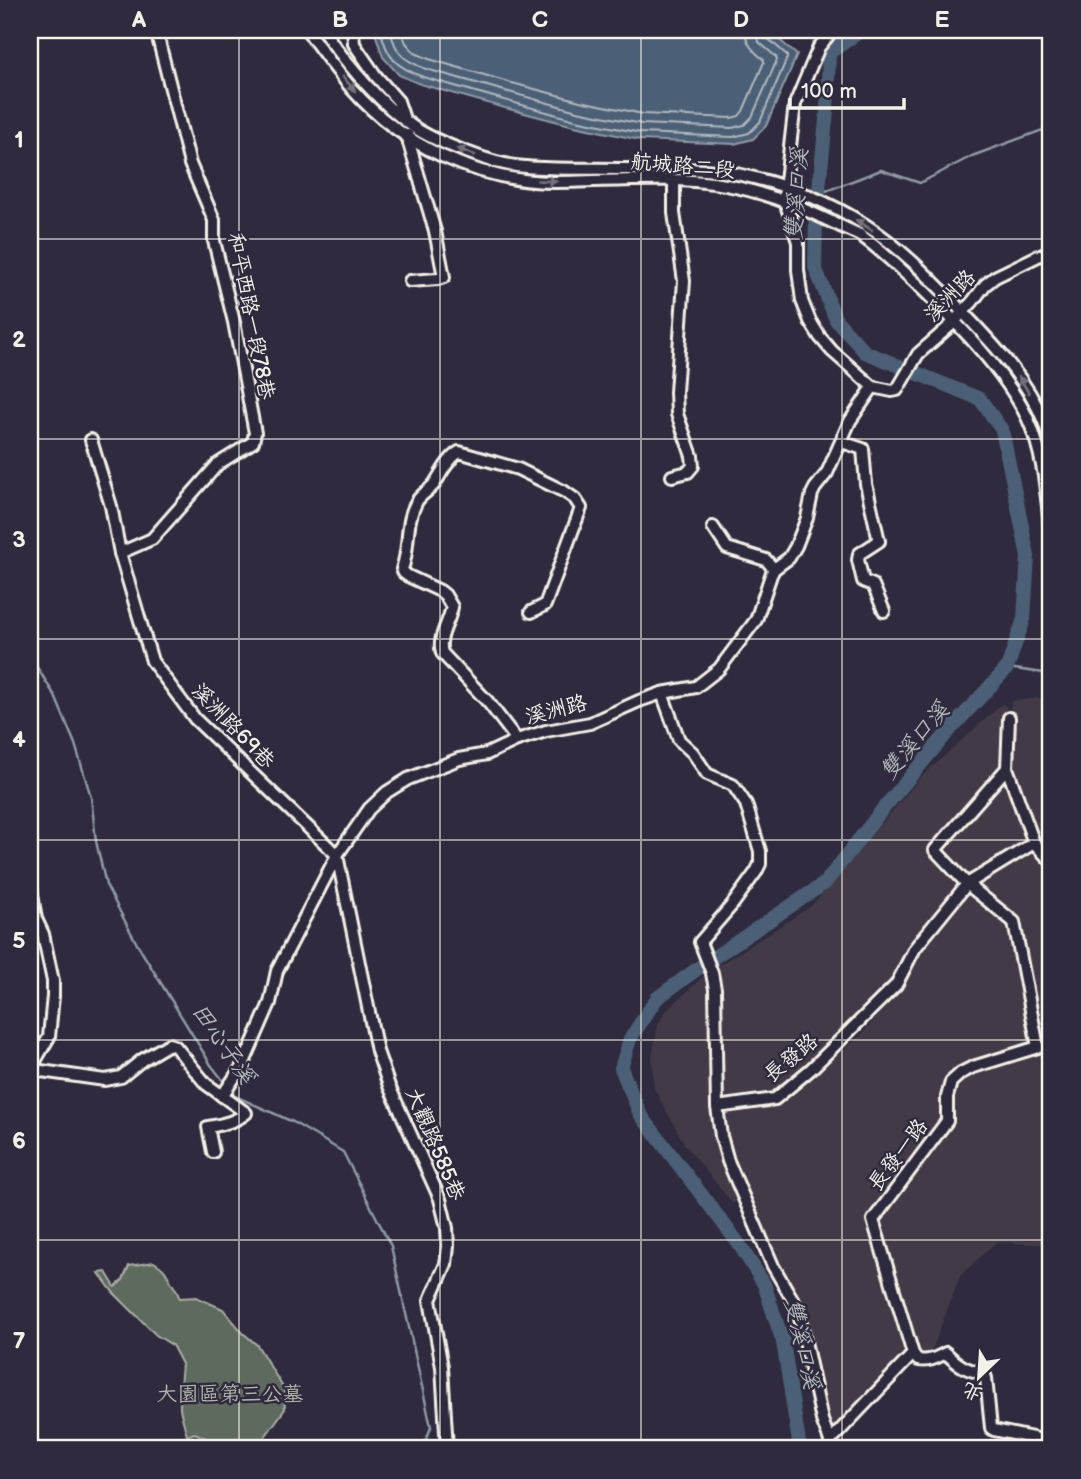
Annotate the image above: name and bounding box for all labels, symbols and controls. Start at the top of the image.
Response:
text: A [131,6,147,34]
text: B [332,6,348,34]
text: C [532,6,548,34]
text: D [733,6,749,34]
text: E [935,6,950,34]
scale bar [790,66,904,110]
one-way arrow [341,75,356,93]
text: 100 m [801,79,857,104]
text: 1 [14,126,24,154]
water label: 雙溪口溪 [780,145,814,241]
one-way arrow [456,146,477,157]
street label: 航城路二段 [630,149,736,183]
one-way arrow [536,176,558,187]
one-way arrow [854,218,874,231]
street label: 和平西路一段78巷 [223,230,279,402]
street label: 溪洲路 [919,265,981,327]
text: 2 [12,326,26,354]
one-way arrow [1017,376,1030,395]
text: 3 [12,526,26,554]
street label: 溪洲路69巷 [186,678,280,774]
street label: 溪洲路 [522,690,590,730]
water label: 雙溪口溪 [875,695,957,785]
text: 4 [12,726,26,754]
text: 5 [12,927,26,955]
water label: 田心子溪 [185,998,262,1091]
street label: 長發路 [759,1028,823,1088]
street label: 大觀路585巷 [400,1084,470,1204]
street label: 長發一路 [863,1114,933,1196]
text: 6 [12,1127,26,1155]
water label: 雙溪口溪 [778,1296,826,1394]
text: 7 [13,1327,26,1355]
north arrow [944,1342,1014,1412]
text: 北 [959,1377,986,1405]
park label: 大園區第三公墓 [157,1382,304,1407]

